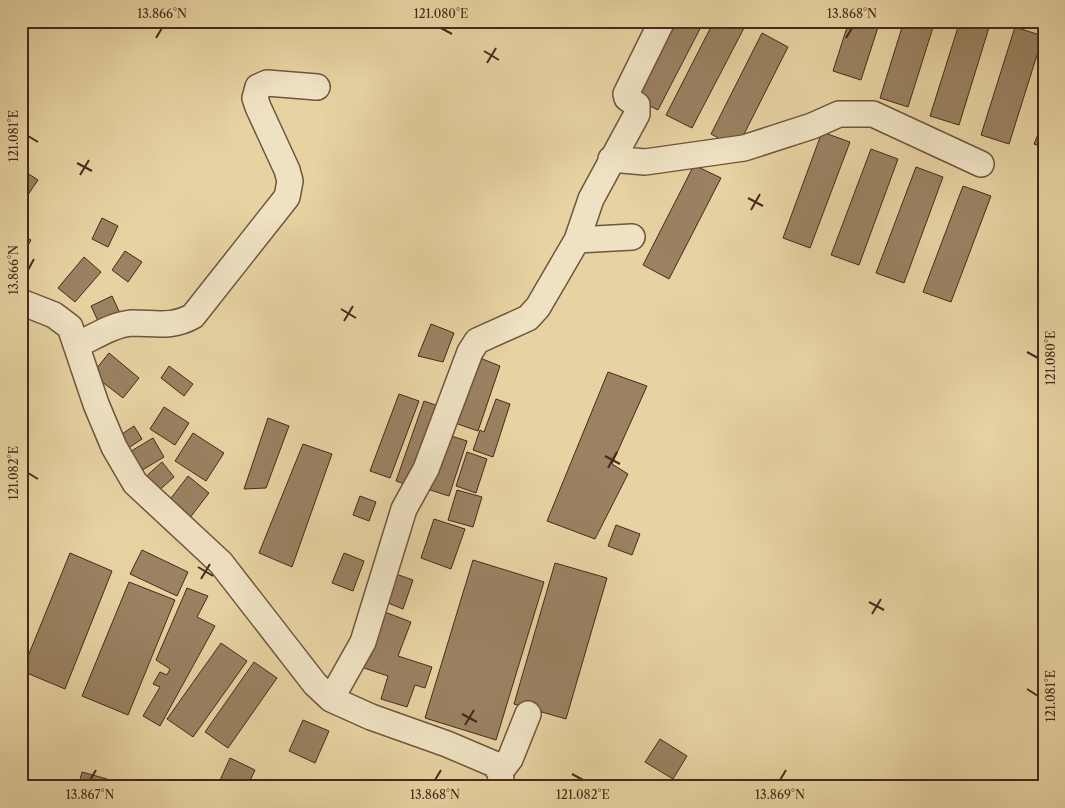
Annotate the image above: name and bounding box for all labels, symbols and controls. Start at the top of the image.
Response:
text: 13.866°N [137,6,187,21]
text: 121.080°E [414,6,468,21]
text: 13.868°N [827,6,877,21]
text: 121.081°E [6,110,21,162]
text: 13.866°N [6,245,21,295]
text: 121.080°E [1043,331,1058,385]
text: 121.082°E [6,446,21,500]
text: 121.081°E [1043,670,1058,722]
text: 13.867°N [66,787,114,802]
text: 13.868°N [410,787,460,802]
text: 121.082°E [556,787,610,802]
text: 13.869°N [755,787,805,802]

